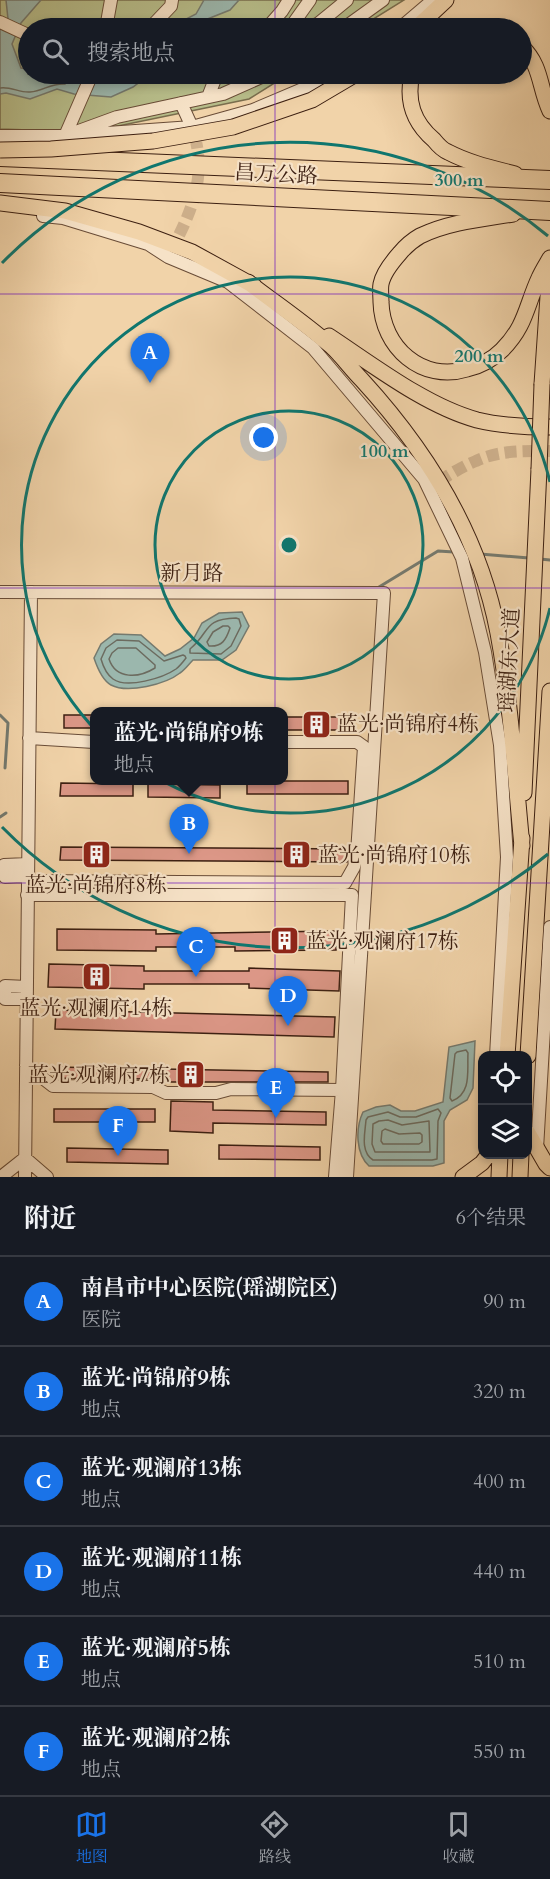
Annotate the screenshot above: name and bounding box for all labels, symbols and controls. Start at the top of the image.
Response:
search box [18,18,532,84]
icon: search [39,35,72,68]
text: 搜索地点 [87,38,175,68]
street label: 昌万公路 [233,158,319,191]
text: 300 m [434,168,484,193]
pin: A [130,334,170,383]
text: 200 m [454,344,504,369]
your location [249,423,278,452]
text: 100 m [359,439,409,464]
centre of rings [279,535,299,555]
street label: 新月路 [161,559,224,588]
street label: 瑶湖东大道 [492,607,527,713]
popup [90,707,288,785]
building icon: 蓝光·尚锦府4栋 [300,708,332,740]
place label: 蓝光·尚锦府4栋 [337,710,479,739]
text: 蓝光·尚锦府9栋 [114,718,264,748]
text: 地点 [114,751,154,778]
pin: B [170,804,208,854]
building icon: 蓝光·尚锦府8栋 [80,838,112,870]
building icon: 蓝光·尚锦府10栋 [281,839,313,871]
place label: 蓝光·尚锦府10栋 [318,841,471,870]
place label: 蓝光·尚锦府8栋 [25,871,167,900]
building icon: 蓝光·观澜府17栋 [269,925,301,957]
place label: 蓝光·观澜府17栋 [306,927,459,956]
pin: C [176,928,216,977]
building icon: 蓝光·观澜府14栋 [80,961,112,993]
pin: D [268,976,308,1026]
place label: 蓝光·观澜府14栋 [20,994,172,1023]
map controls [478,1051,532,1159]
button: locate [478,1051,532,1105]
building icon: 蓝光·观澜府7栋 [175,1059,207,1091]
place label: 蓝光·观澜府7栋 [28,1061,170,1090]
pin: E [256,1068,296,1118]
button: layers [478,1105,532,1159]
pin: F [98,1106,138,1156]
text: 附近 [24,1201,76,1236]
text: 6个结果 [456,1204,526,1231]
text: 南昌市中心医院(瑶湖院区) [81,1273,338,1303]
text: A [36,1288,51,1315]
text: 90 m [483,1288,526,1315]
text: 医院 [81,1306,121,1333]
text: 蓝光·尚锦府9栋 [81,1363,231,1393]
text: B [36,1378,51,1405]
text: 320 m [473,1378,526,1405]
text: 地点 [81,1396,121,1423]
text: 蓝光·观澜府13栋 [81,1453,242,1483]
text: C [36,1468,51,1495]
text: 400 m [473,1468,526,1495]
text: 地点 [81,1486,121,1513]
text: 蓝光·观澜府11栋 [81,1543,242,1573]
text: D [35,1558,52,1585]
text: 440 m [473,1558,526,1585]
text: 地点 [81,1576,121,1603]
text: 蓝光·观澜府5栋 [81,1633,231,1663]
text: E [37,1648,50,1675]
text: 510 m [473,1648,526,1675]
text: 地点 [81,1666,121,1693]
text: 蓝光·观澜府2栋 [81,1723,231,1753]
text: F [38,1738,49,1765]
text: 550 m [473,1738,526,1765]
text: 地点 [81,1756,121,1783]
tab: 地图 [75,1808,108,1868]
tab: 路线 [258,1808,291,1868]
tab: 收藏 [442,1808,475,1868]

